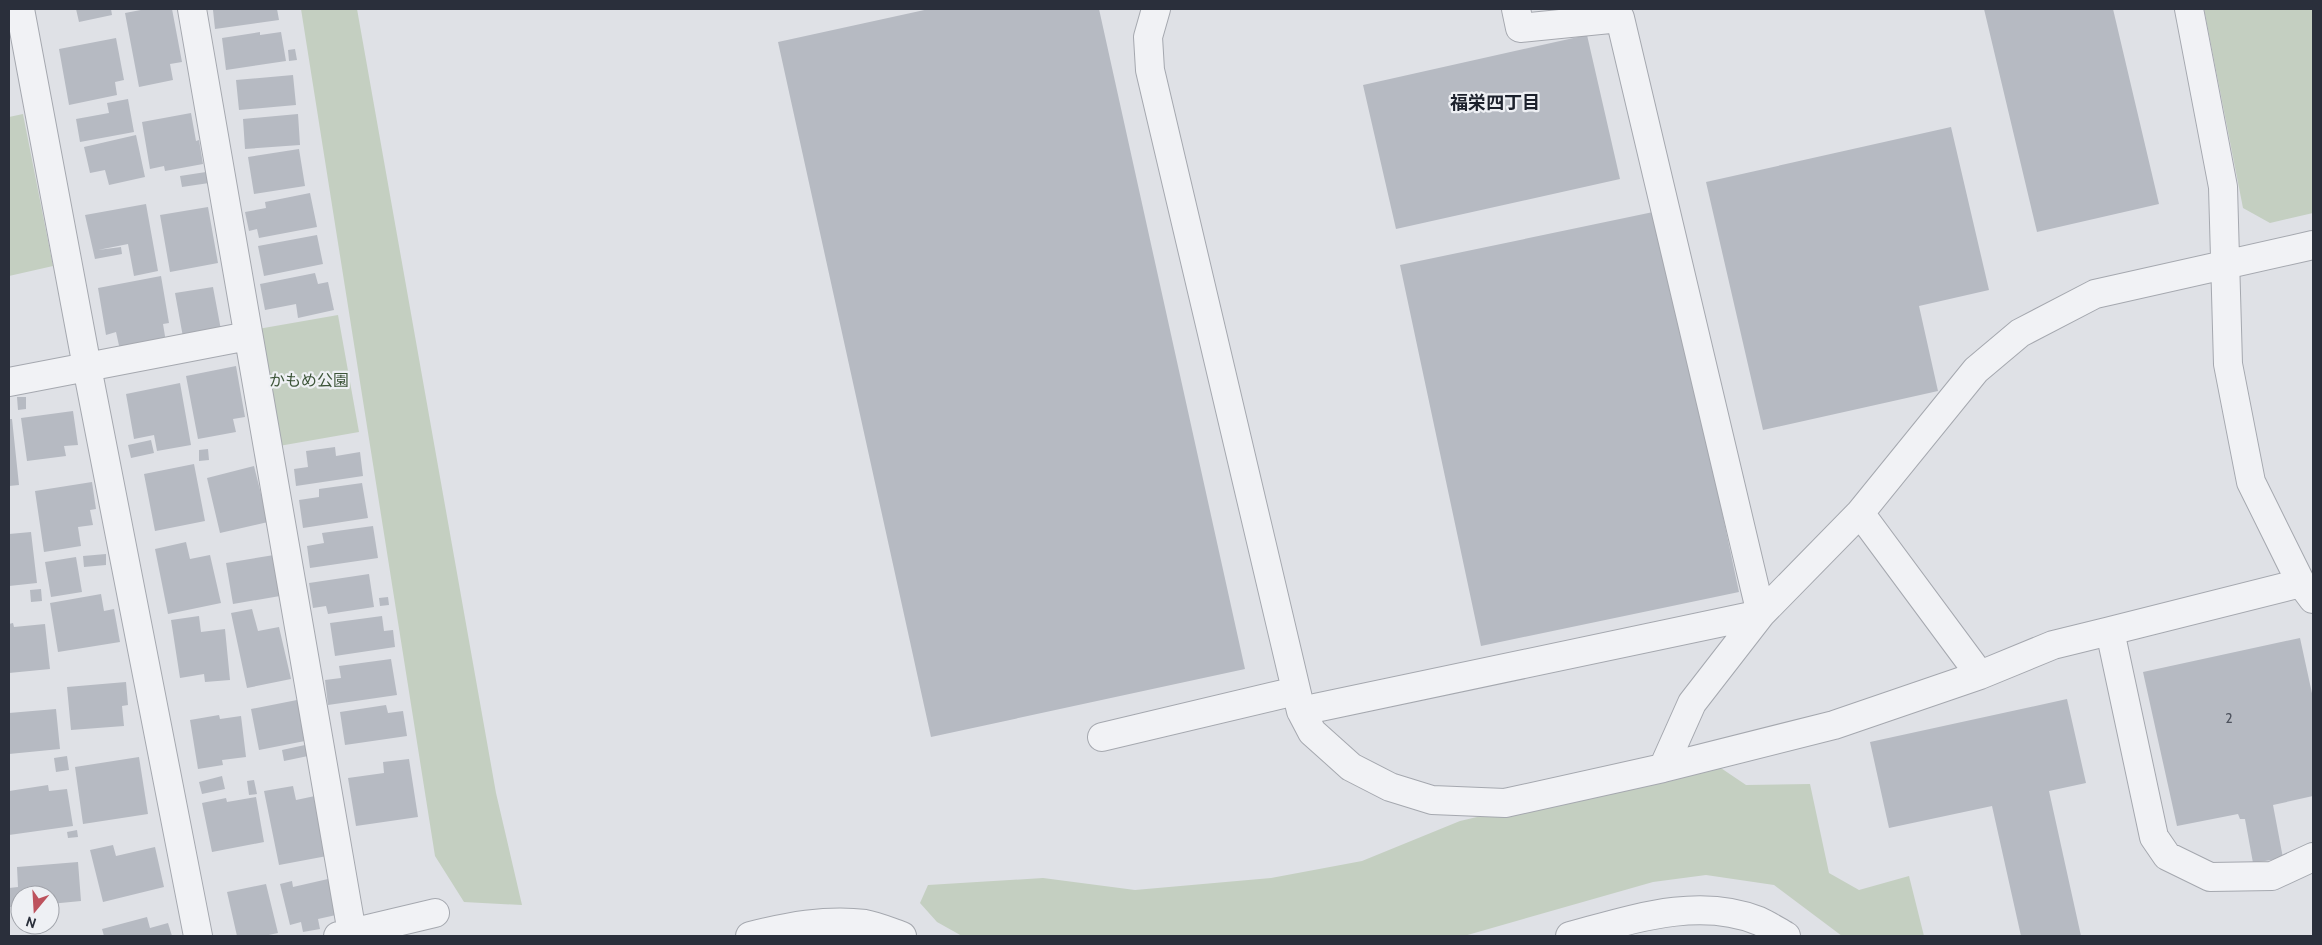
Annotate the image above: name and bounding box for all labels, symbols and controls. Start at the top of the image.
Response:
district label: 福栄四丁目 [1450,92,1540,114]
park label: かもめ公園 [269,371,349,390]
house number: 2 [2225,709,2233,727]
north arrow [10,885,60,935]
text: N [23,912,38,932]

